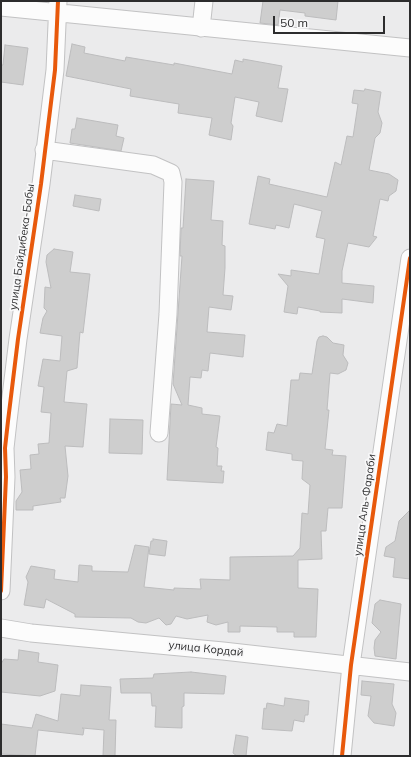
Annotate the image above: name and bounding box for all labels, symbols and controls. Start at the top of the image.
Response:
scale bar [275,8,387,34]
text: 50 m [280,15,308,30]
street label: улица Байдибека-Бабы [7,183,37,311]
street label: улица Аль-Фараби [351,453,379,557]
street label: улица Кордай [168,639,244,659]

